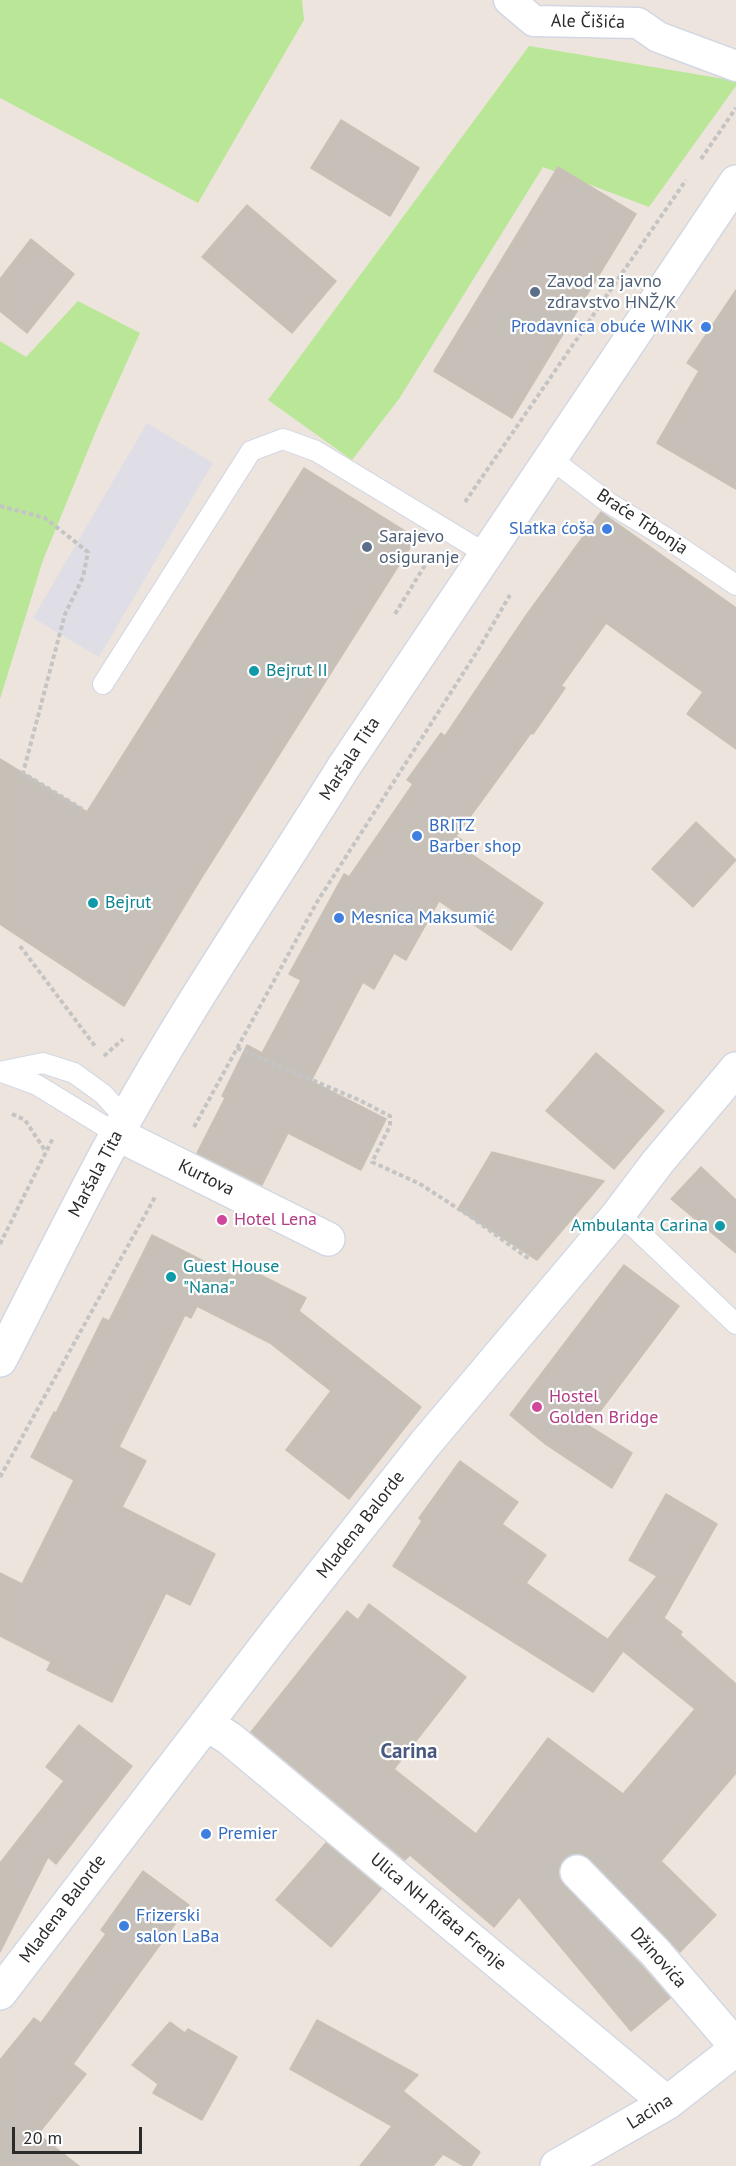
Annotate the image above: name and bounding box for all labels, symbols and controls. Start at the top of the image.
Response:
street label: Ale Čišića [551,11,625,33]
place label: Zavod za javno zdravstvo HNŽ/K [547,271,676,314]
marker: Zavod za javno zdravstvo HNŽ/K [528,285,542,299]
place label: Prodavnica obuće WINK [511,316,694,338]
marker: Prodavnica obuće WINK [699,320,713,334]
street label: Braće Trbonja [592,485,692,559]
place label: Slatka ćoša [509,518,595,540]
marker: Slatka ćoša [600,522,614,536]
place label: Sarajevo osiguranje [379,526,459,568]
marker: Sarajevo osiguranje [360,540,374,554]
place label: Bejrut II [266,660,328,682]
marker: Bejrut II [247,664,261,678]
street label: Maršala Tita [315,713,385,805]
place label: BRITZ Barber shop [429,815,521,858]
marker: BRITZ Barber shop [410,829,424,843]
place label: Bejrut [105,892,151,914]
marker: Bejrut [86,896,100,910]
place label: Mesnica Maksumić [351,907,495,929]
marker: Mesnica Maksumić [332,911,346,925]
street label: Maršala Tita [64,1127,128,1221]
street label: Kurtova [174,1155,238,1201]
place label: Hotel Lena [234,1209,317,1231]
marker: Hotel Lena [215,1213,229,1227]
place label: Ambulanta Carina [571,1215,708,1237]
marker: Ambulanta Carina [713,1219,727,1233]
place label: Guest House "Nana" [183,1256,280,1298]
marker: Guest House "Nana" [164,1270,178,1284]
place label: Hostel Golden Bridge [549,1386,658,1428]
marker: Hostel Golden Bridge [530,1400,544,1414]
street label: Mladena Balorde [312,1467,410,1583]
district label: Carina [381,1739,437,1765]
place label: Premier [218,1823,277,1845]
marker: Premier [199,1827,213,1841]
street label: Ulica NH Rifata Frenje [366,1849,510,1975]
street label: Mladena Balorde [15,1851,111,1967]
place label: Frizerski salon LaBa [136,1905,219,1948]
marker: Frizerski salon LaBa [117,1919,131,1933]
street label: Džinovića [625,1923,691,1993]
street label: Lacina [623,2090,677,2134]
scale bar [15,2115,146,2153]
text: 20 m [23,2126,62,2149]

